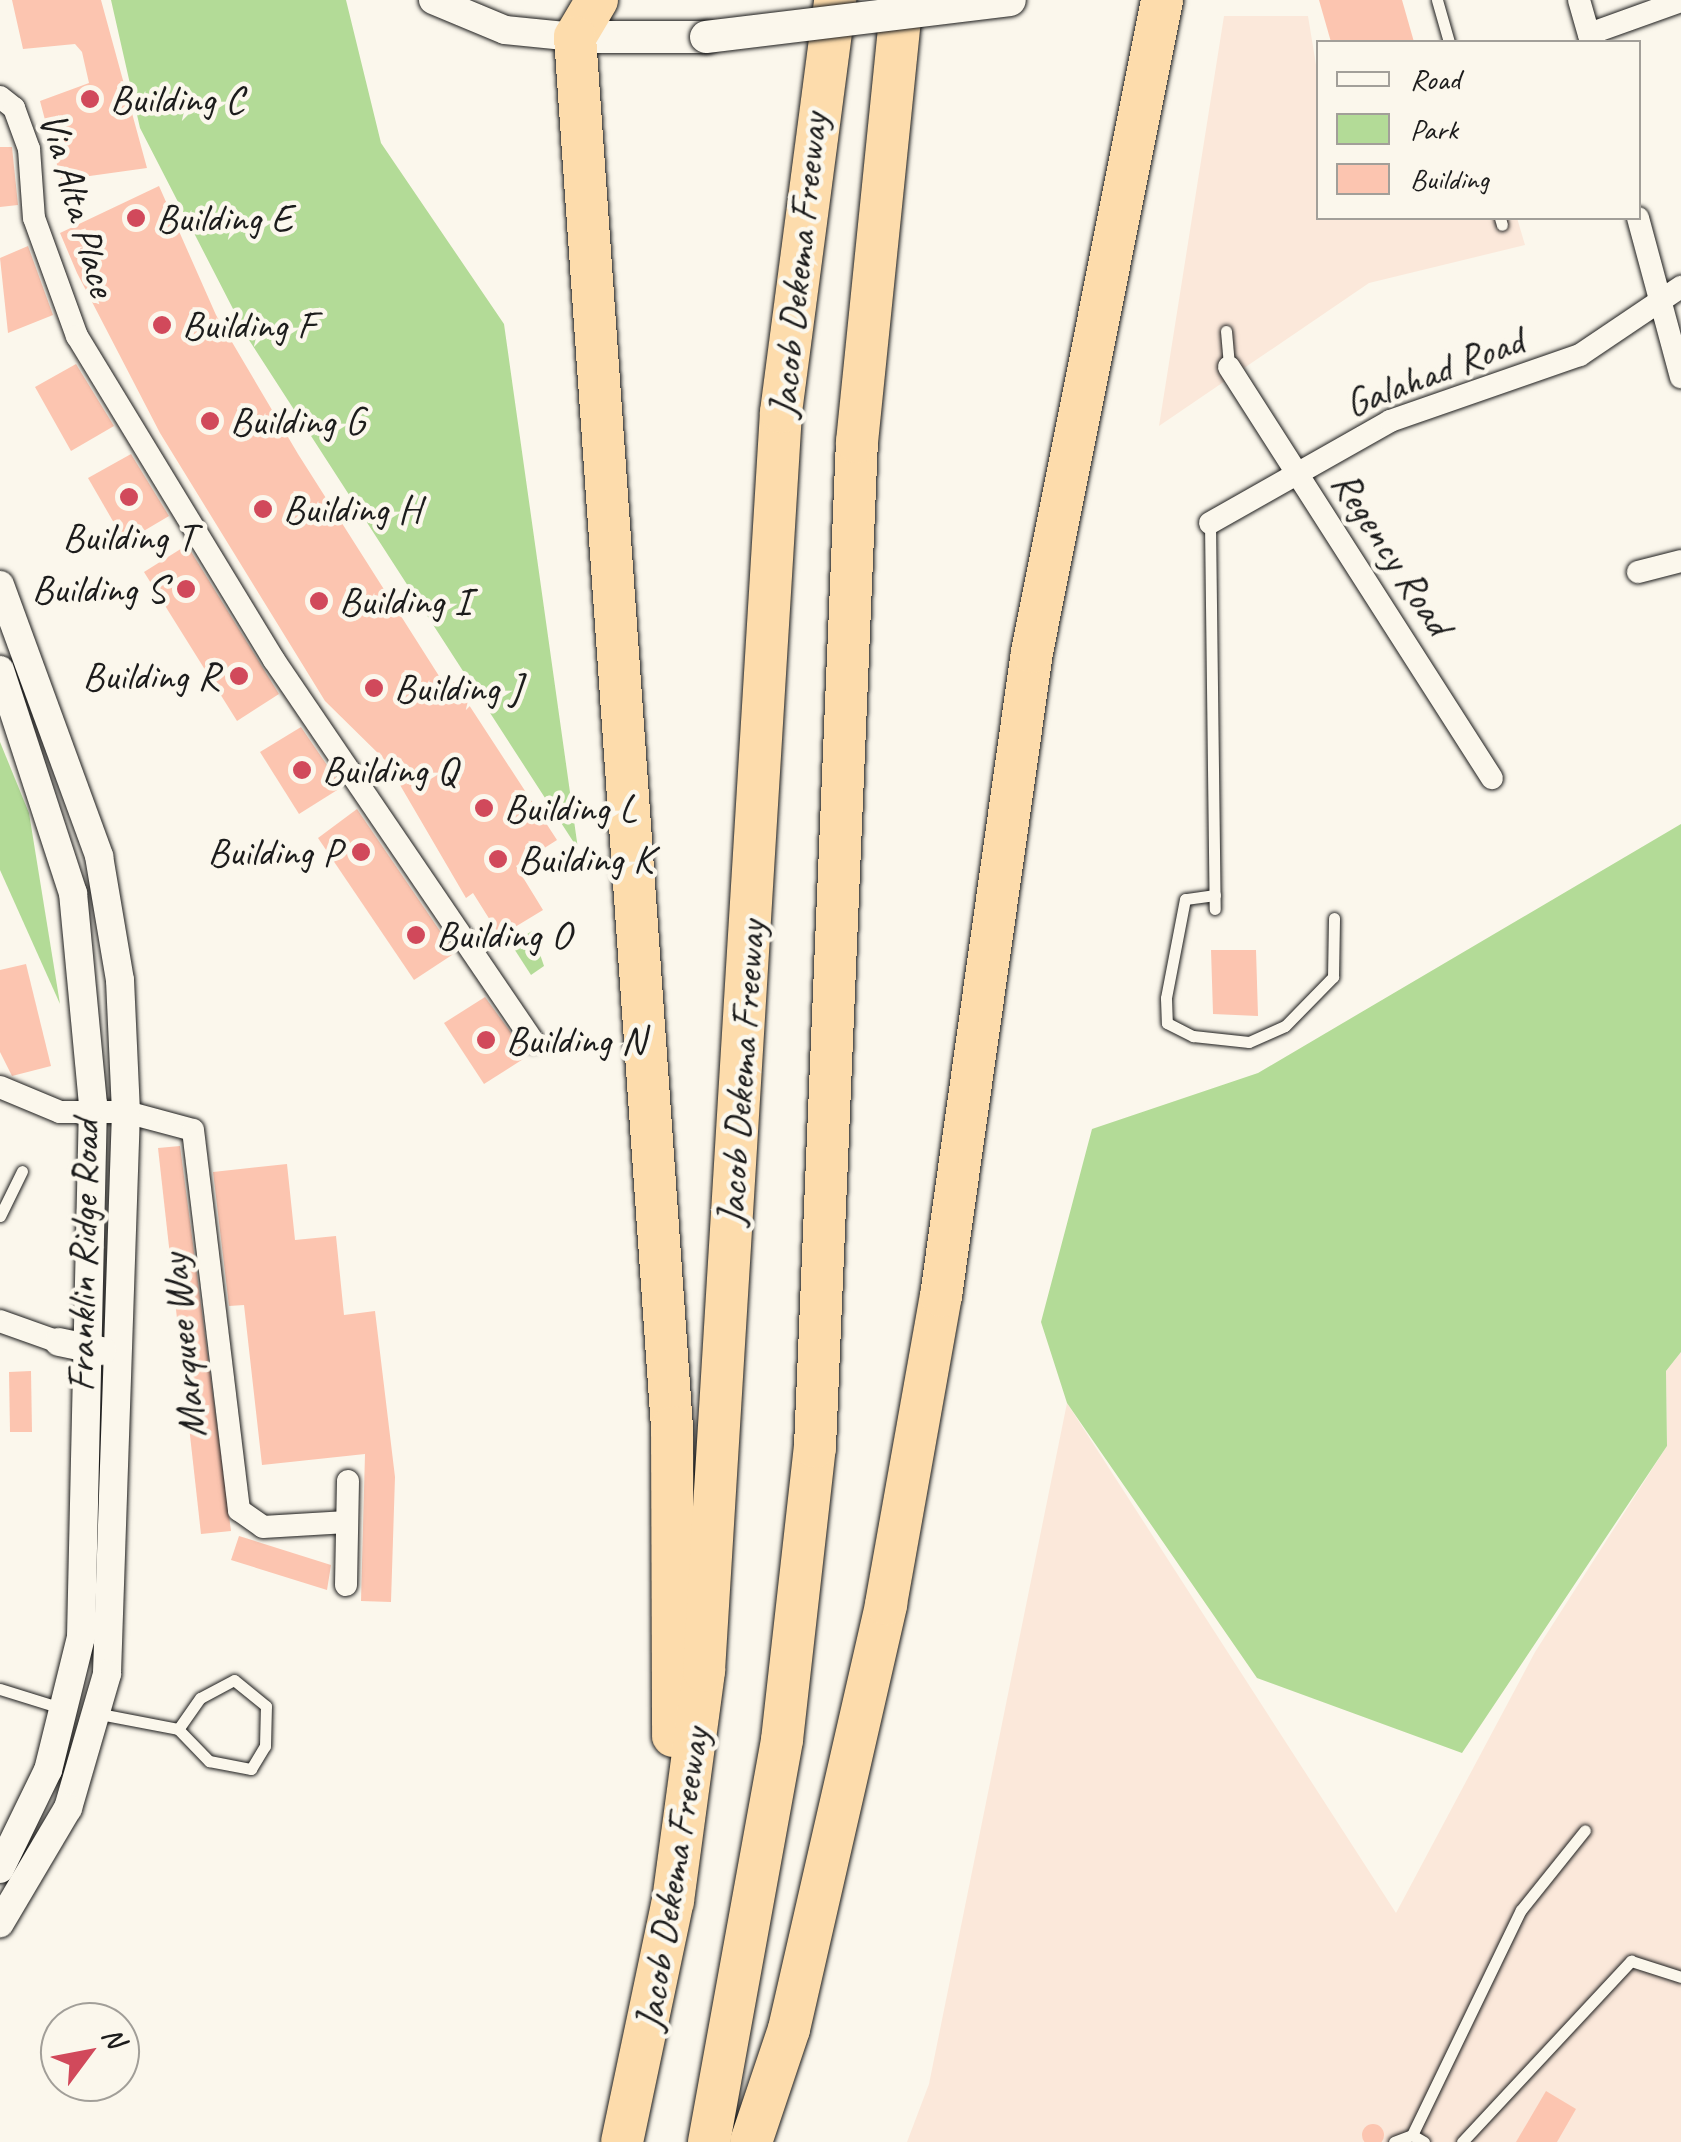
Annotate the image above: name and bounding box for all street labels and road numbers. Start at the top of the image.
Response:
street label: Via Alta Place [29,106,127,302]
street label: Jacob Dekema Freeway [758,109,838,421]
street label: Galahad Road [1338,316,1530,428]
street label: Regency Road [1322,463,1462,643]
street label: Jacob Dekema Freeway [706,918,776,1228]
street label: Franklin Ridge Road [57,1119,109,1393]
street label: Marquee Way [149,1251,217,1441]
street label: Jacob Dekema Freeway [624,1723,720,2035]

